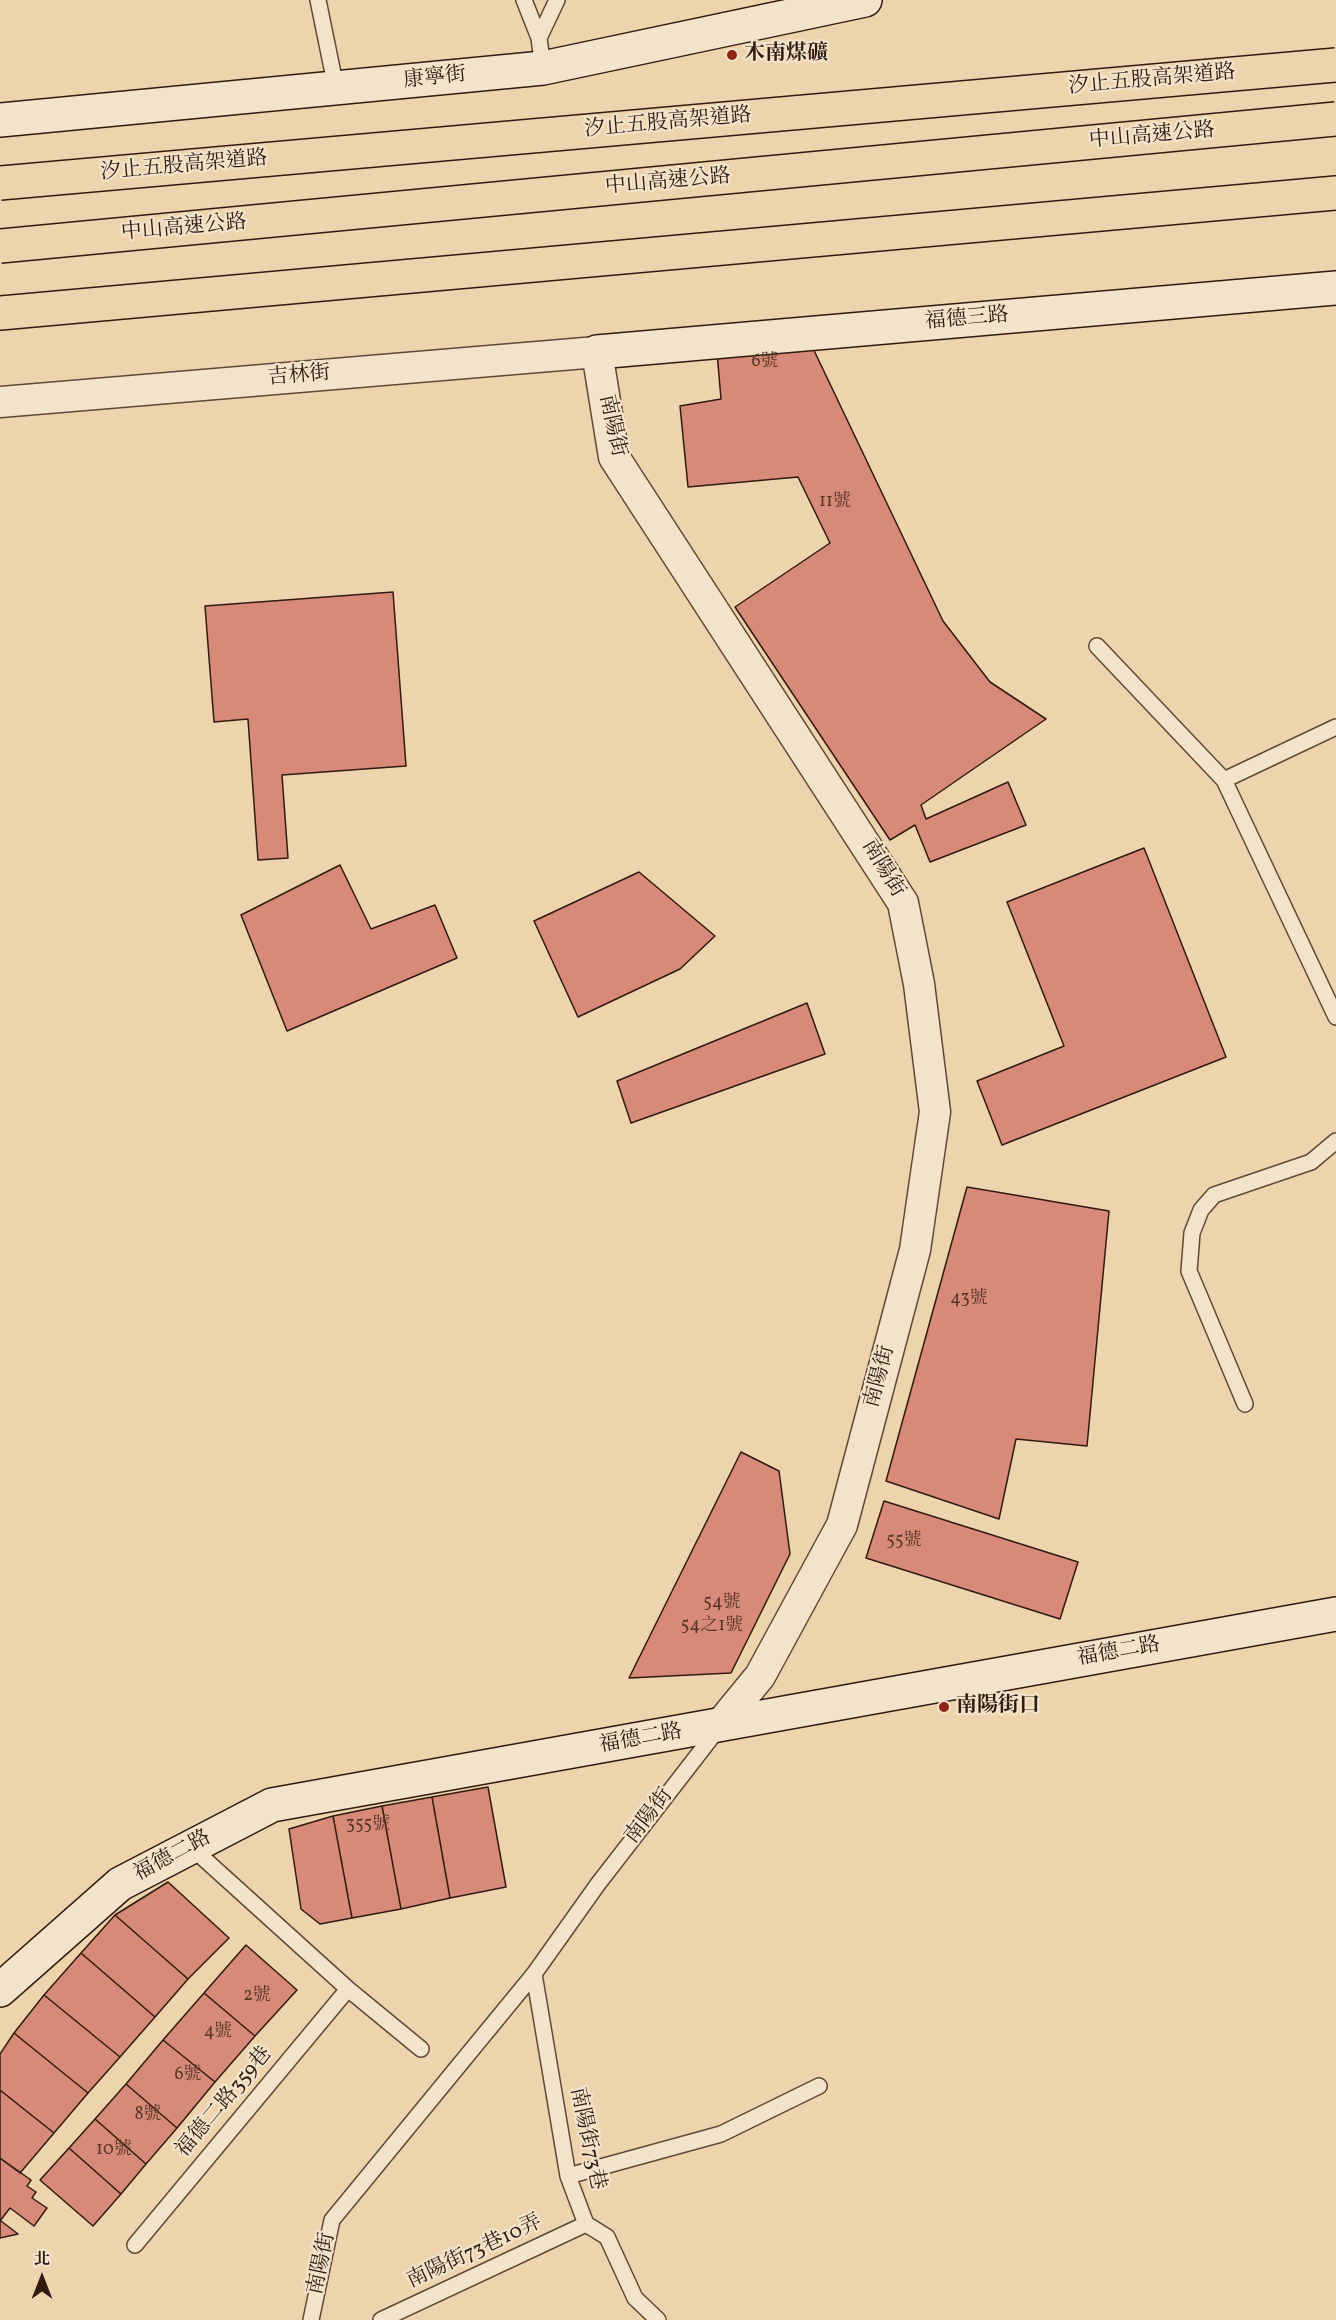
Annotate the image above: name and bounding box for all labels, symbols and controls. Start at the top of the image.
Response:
place label: 木南煤礦 [744,42,828,68]
marker: 木南煤礦 [725,48,739,62]
street label: 汐止五股高架道路 [1067,61,1237,101]
street label: 康寧街 [402,63,468,95]
street label: 汐止五股高架道路 [583,104,753,144]
street label: 中山高速公路 [1088,119,1216,155]
street label: 汐止五股高架道路 [99,147,269,187]
street label: 中山高速公路 [604,165,732,201]
street label: 中山高速公路 [120,211,248,247]
street label: 福德三路 [924,304,1010,336]
house number: 6號 [751,352,779,374]
street label: 吉林街 [267,362,331,392]
street label: 南陽街 [592,393,630,459]
house number: 11號 [819,492,851,514]
street label: 南陽街 [855,836,909,902]
house number: 43號 [950,1289,988,1311]
street label: 南陽街 [861,1343,901,1411]
house number: 55號 [886,1531,922,1553]
house number: 54號 [703,1593,741,1615]
house number: 54之1號 [681,1616,743,1638]
street label: 福德二路 [1075,1633,1163,1673]
place label: 南陽街口 [956,1694,1040,1720]
marker: 南陽街口 [937,1700,951,1714]
street label: 福德二路 [597,1720,685,1760]
street label: 南陽街 [621,1784,679,1850]
house number: 355號 [346,1815,390,1837]
street label: 福德二路 [130,1826,216,1888]
house number: 2號 [243,1986,271,2008]
house number: 4號 [204,2022,232,2044]
street label: 福德二路359巷 [172,2043,278,2163]
house number: 6號 [174,2065,202,2087]
street label: 南陽街73巷 [563,2085,609,2193]
house number: 8號 [134,2105,162,2127]
house number: 10號 [96,2140,132,2162]
street label: 南陽街73巷10弄 [403,2211,547,2295]
street label: 南陽街 [304,2231,342,2297]
north arrow [12,2248,72,2308]
text: 北 [34,2249,50,2271]

